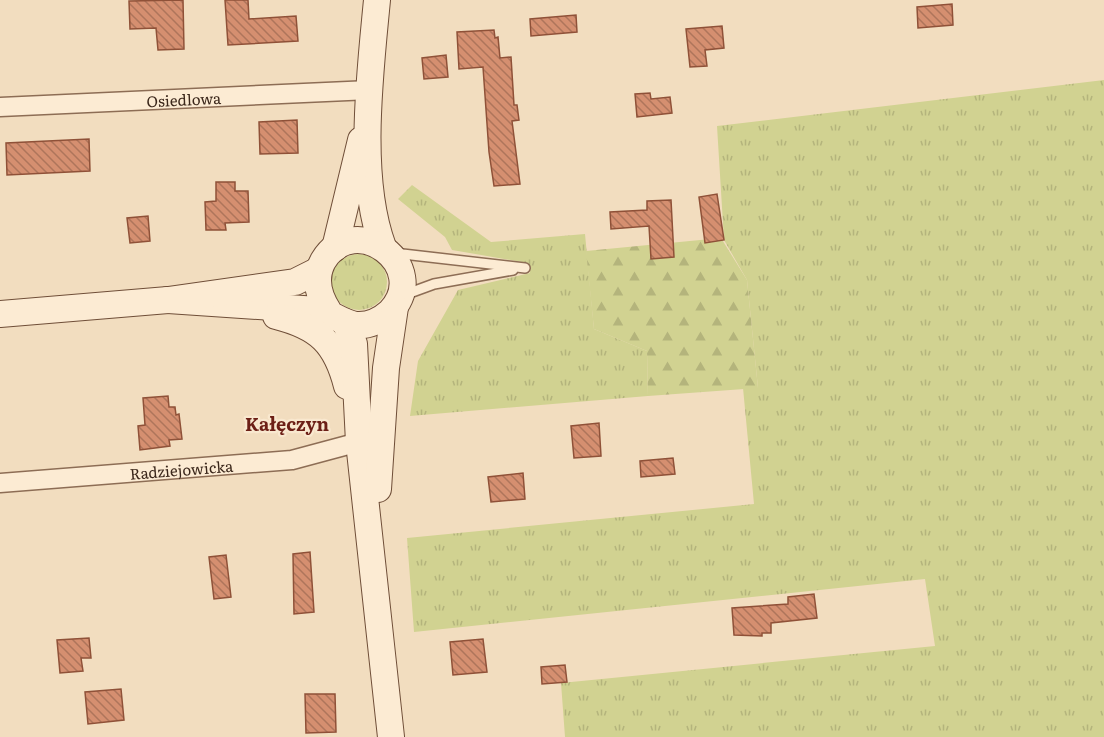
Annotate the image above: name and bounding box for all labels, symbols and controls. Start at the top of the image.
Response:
street label: Osiedlowa [146,85,222,112]
district label: Kałęczyn [245,410,330,437]
street label: Radziejowicka [129,453,235,484]

